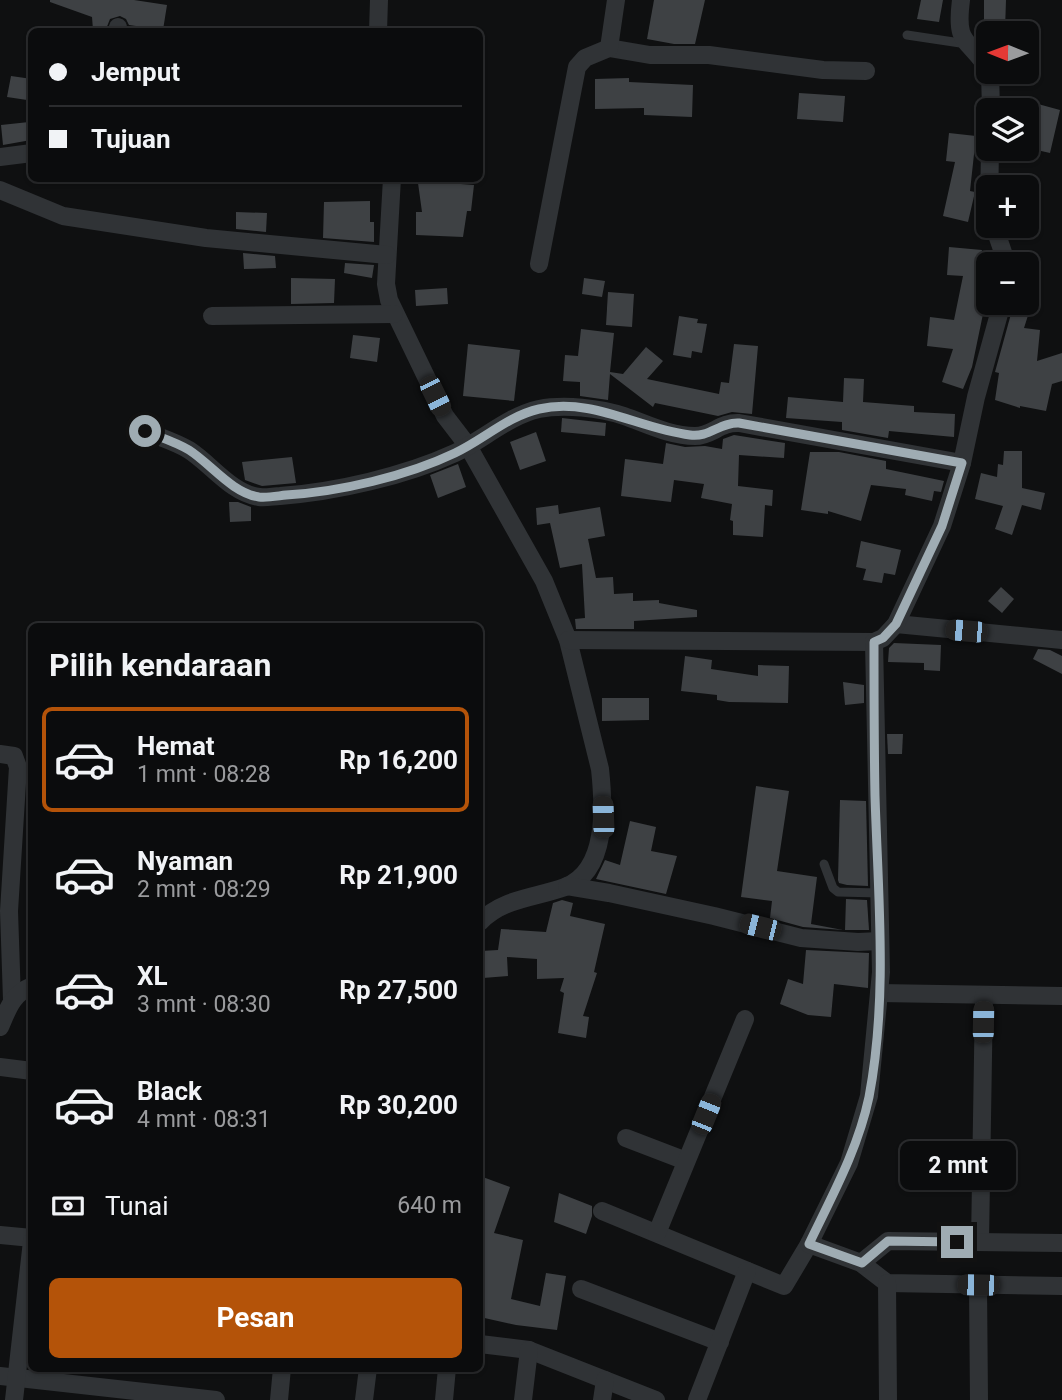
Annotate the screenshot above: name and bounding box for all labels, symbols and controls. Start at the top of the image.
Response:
north arrow [976,21,1040,84]
map controls [976,21,1039,315]
text: Jemput [91,57,180,87]
button: layers [976,98,1039,161]
text: Tujuan [91,124,171,154]
button: + [976,175,1039,238]
button: − [976,252,1039,315]
car [417,373,454,419]
route start [129,415,161,447]
car [945,619,988,643]
text: Pilih kendaraan [49,646,271,684]
icon: car [53,728,116,791]
text: Hemat [137,731,215,761]
text: Rp 16,200 [339,745,458,775]
text: 1 mnt · 08:28 [137,761,271,788]
car [592,796,615,838]
icon: car [53,843,116,906]
text: Nyaman [137,846,233,876]
text: Rp 21,900 [339,860,458,890]
text: 2 mnt · 08:29 [137,876,271,903]
car [738,912,783,942]
icon: car [53,958,116,1021]
text: XL [137,961,168,991]
text: Rp 27,500 [339,975,458,1005]
text: 3 mnt · 08:30 [137,991,271,1018]
car [973,1001,994,1043]
icon: car [53,1073,116,1136]
text: Black [137,1076,202,1106]
text: Rp 30,200 [339,1090,458,1120]
car [689,1091,724,1137]
text: 4 mnt · 08:31 [137,1106,271,1133]
callout: 2 mnt [899,1140,1015,1190]
text: 2 mnt [928,1152,988,1179]
icon: cash [49,1187,87,1225]
text: Tunai [105,1191,168,1221]
text: 640 m [397,1192,462,1219]
route end [941,1226,973,1258]
car [957,1274,1000,1296]
button: Pesan [49,1278,462,1358]

